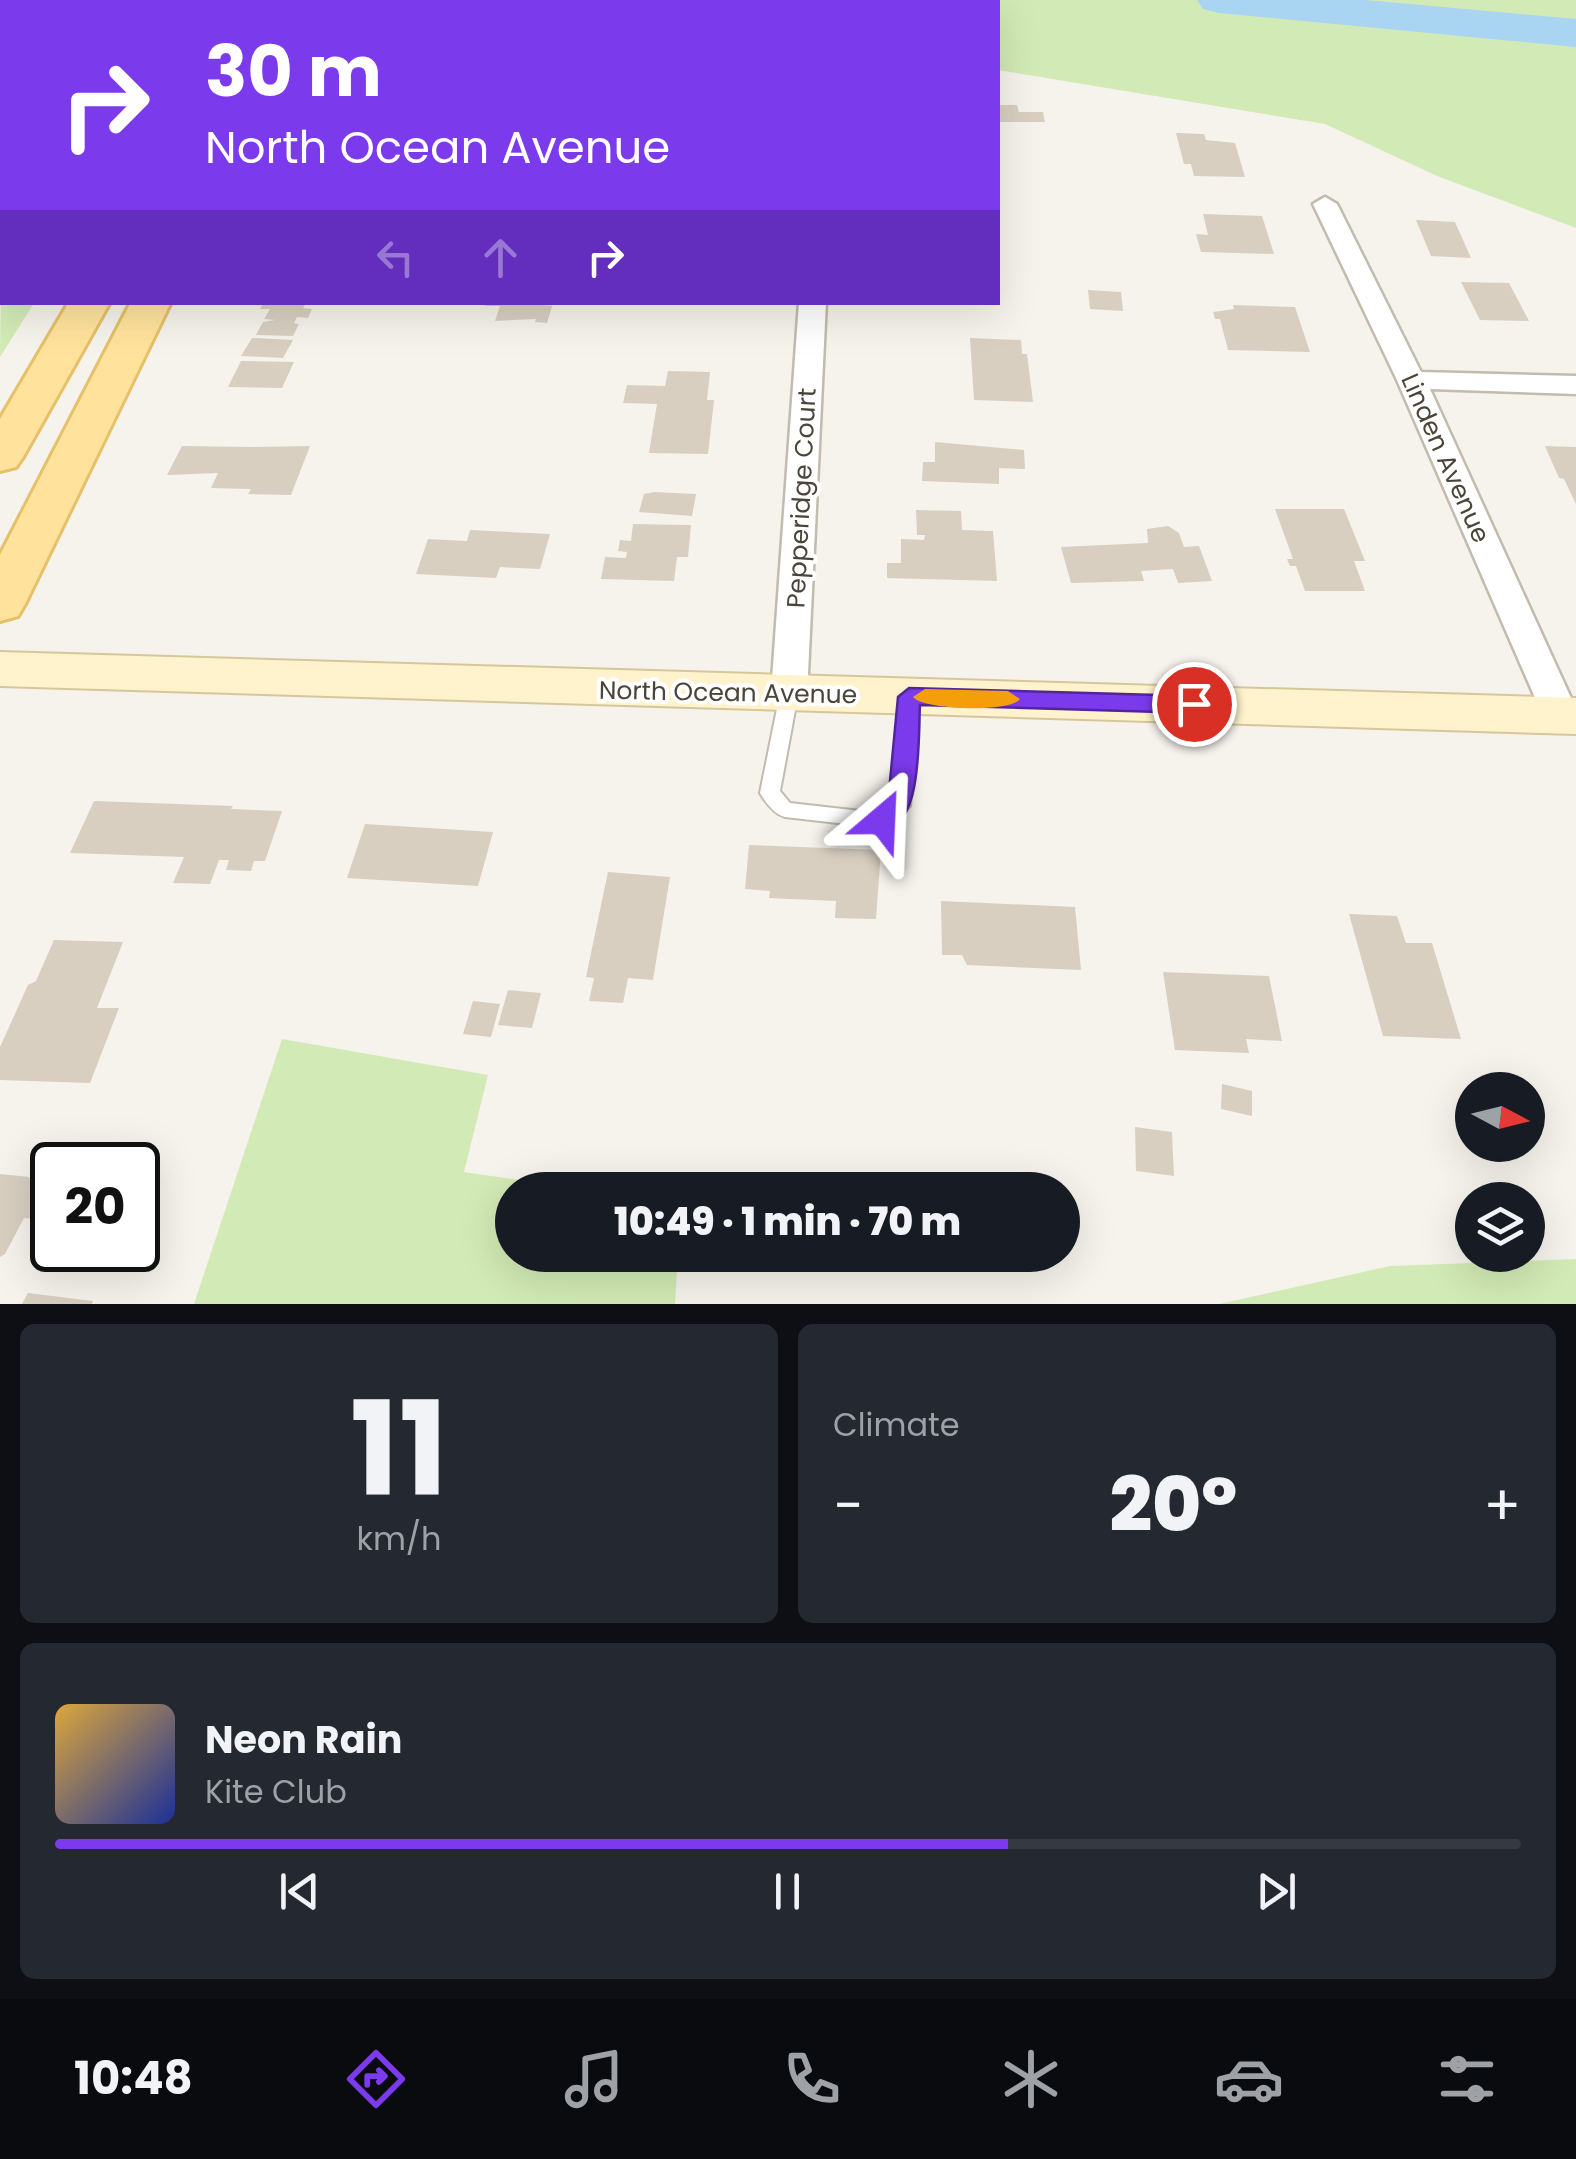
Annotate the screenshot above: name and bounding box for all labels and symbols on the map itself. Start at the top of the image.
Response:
street label: Linden Avenue [1393,368,1499,548]
street label: Pepperidge Court [778,387,825,609]
pin [1152,662,1237,747]
street label: North Ocean Avenue [598,673,858,712]
position arrow [830,768,934,872]
north arrow [1455,1072,1545,1162]
speed limit sign: 20 [30,1142,160,1272]

